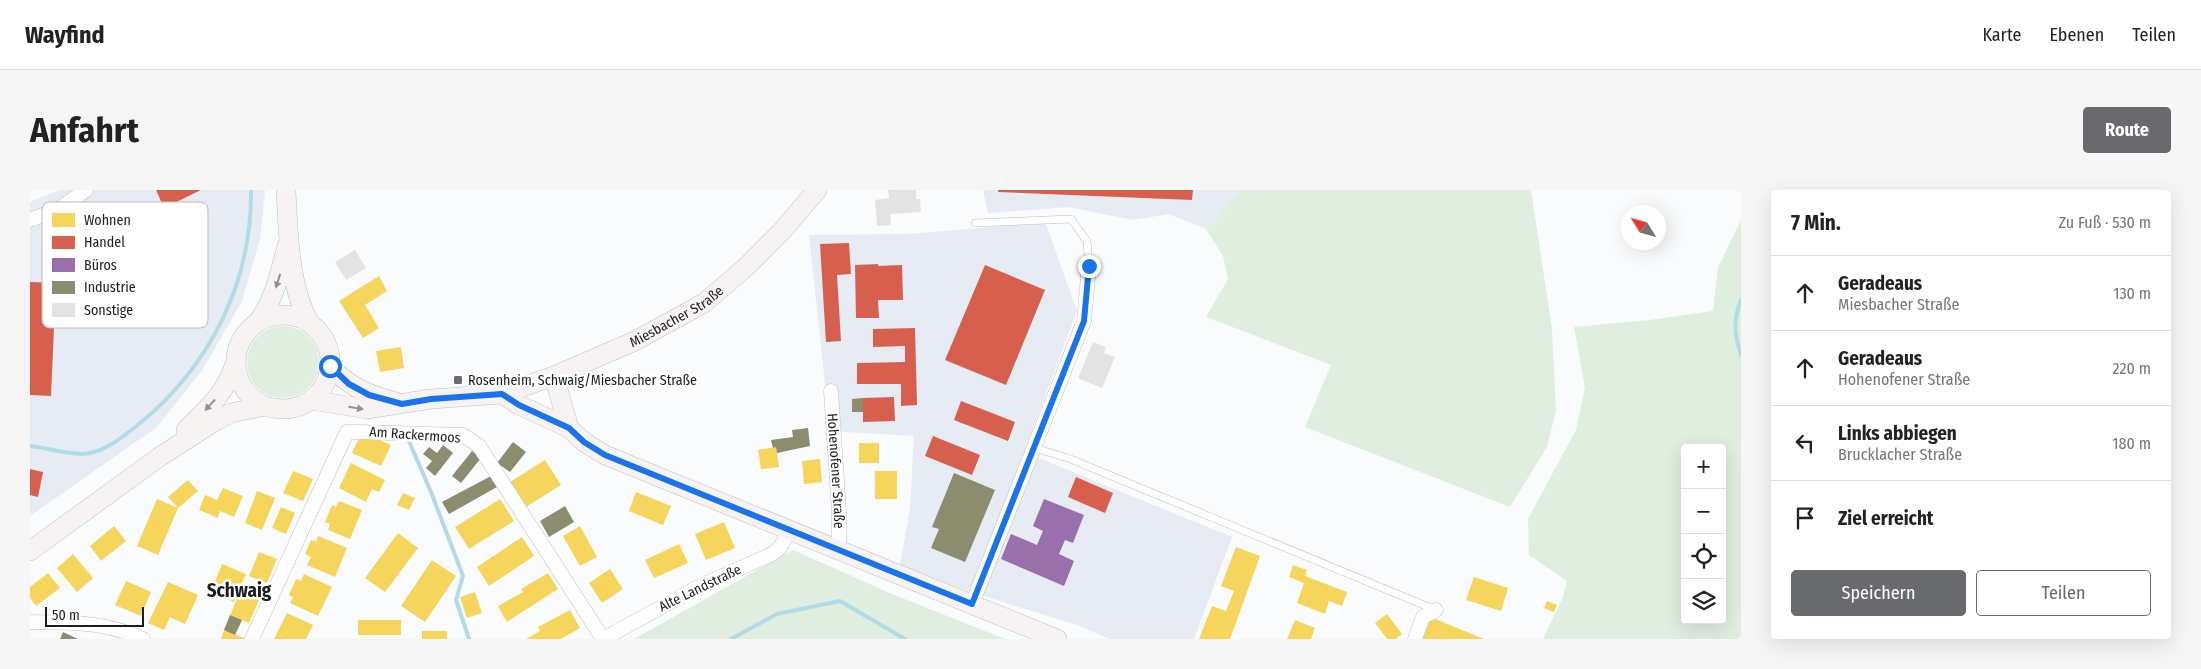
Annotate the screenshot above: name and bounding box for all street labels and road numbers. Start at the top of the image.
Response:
street label: Miesbacher Straße [627,282,727,351]
street label: Hohenofener Straße [824,412,848,529]
street label: Am Rackermoos [369,423,461,447]
street label: Alte Landstraße [656,561,744,615]

